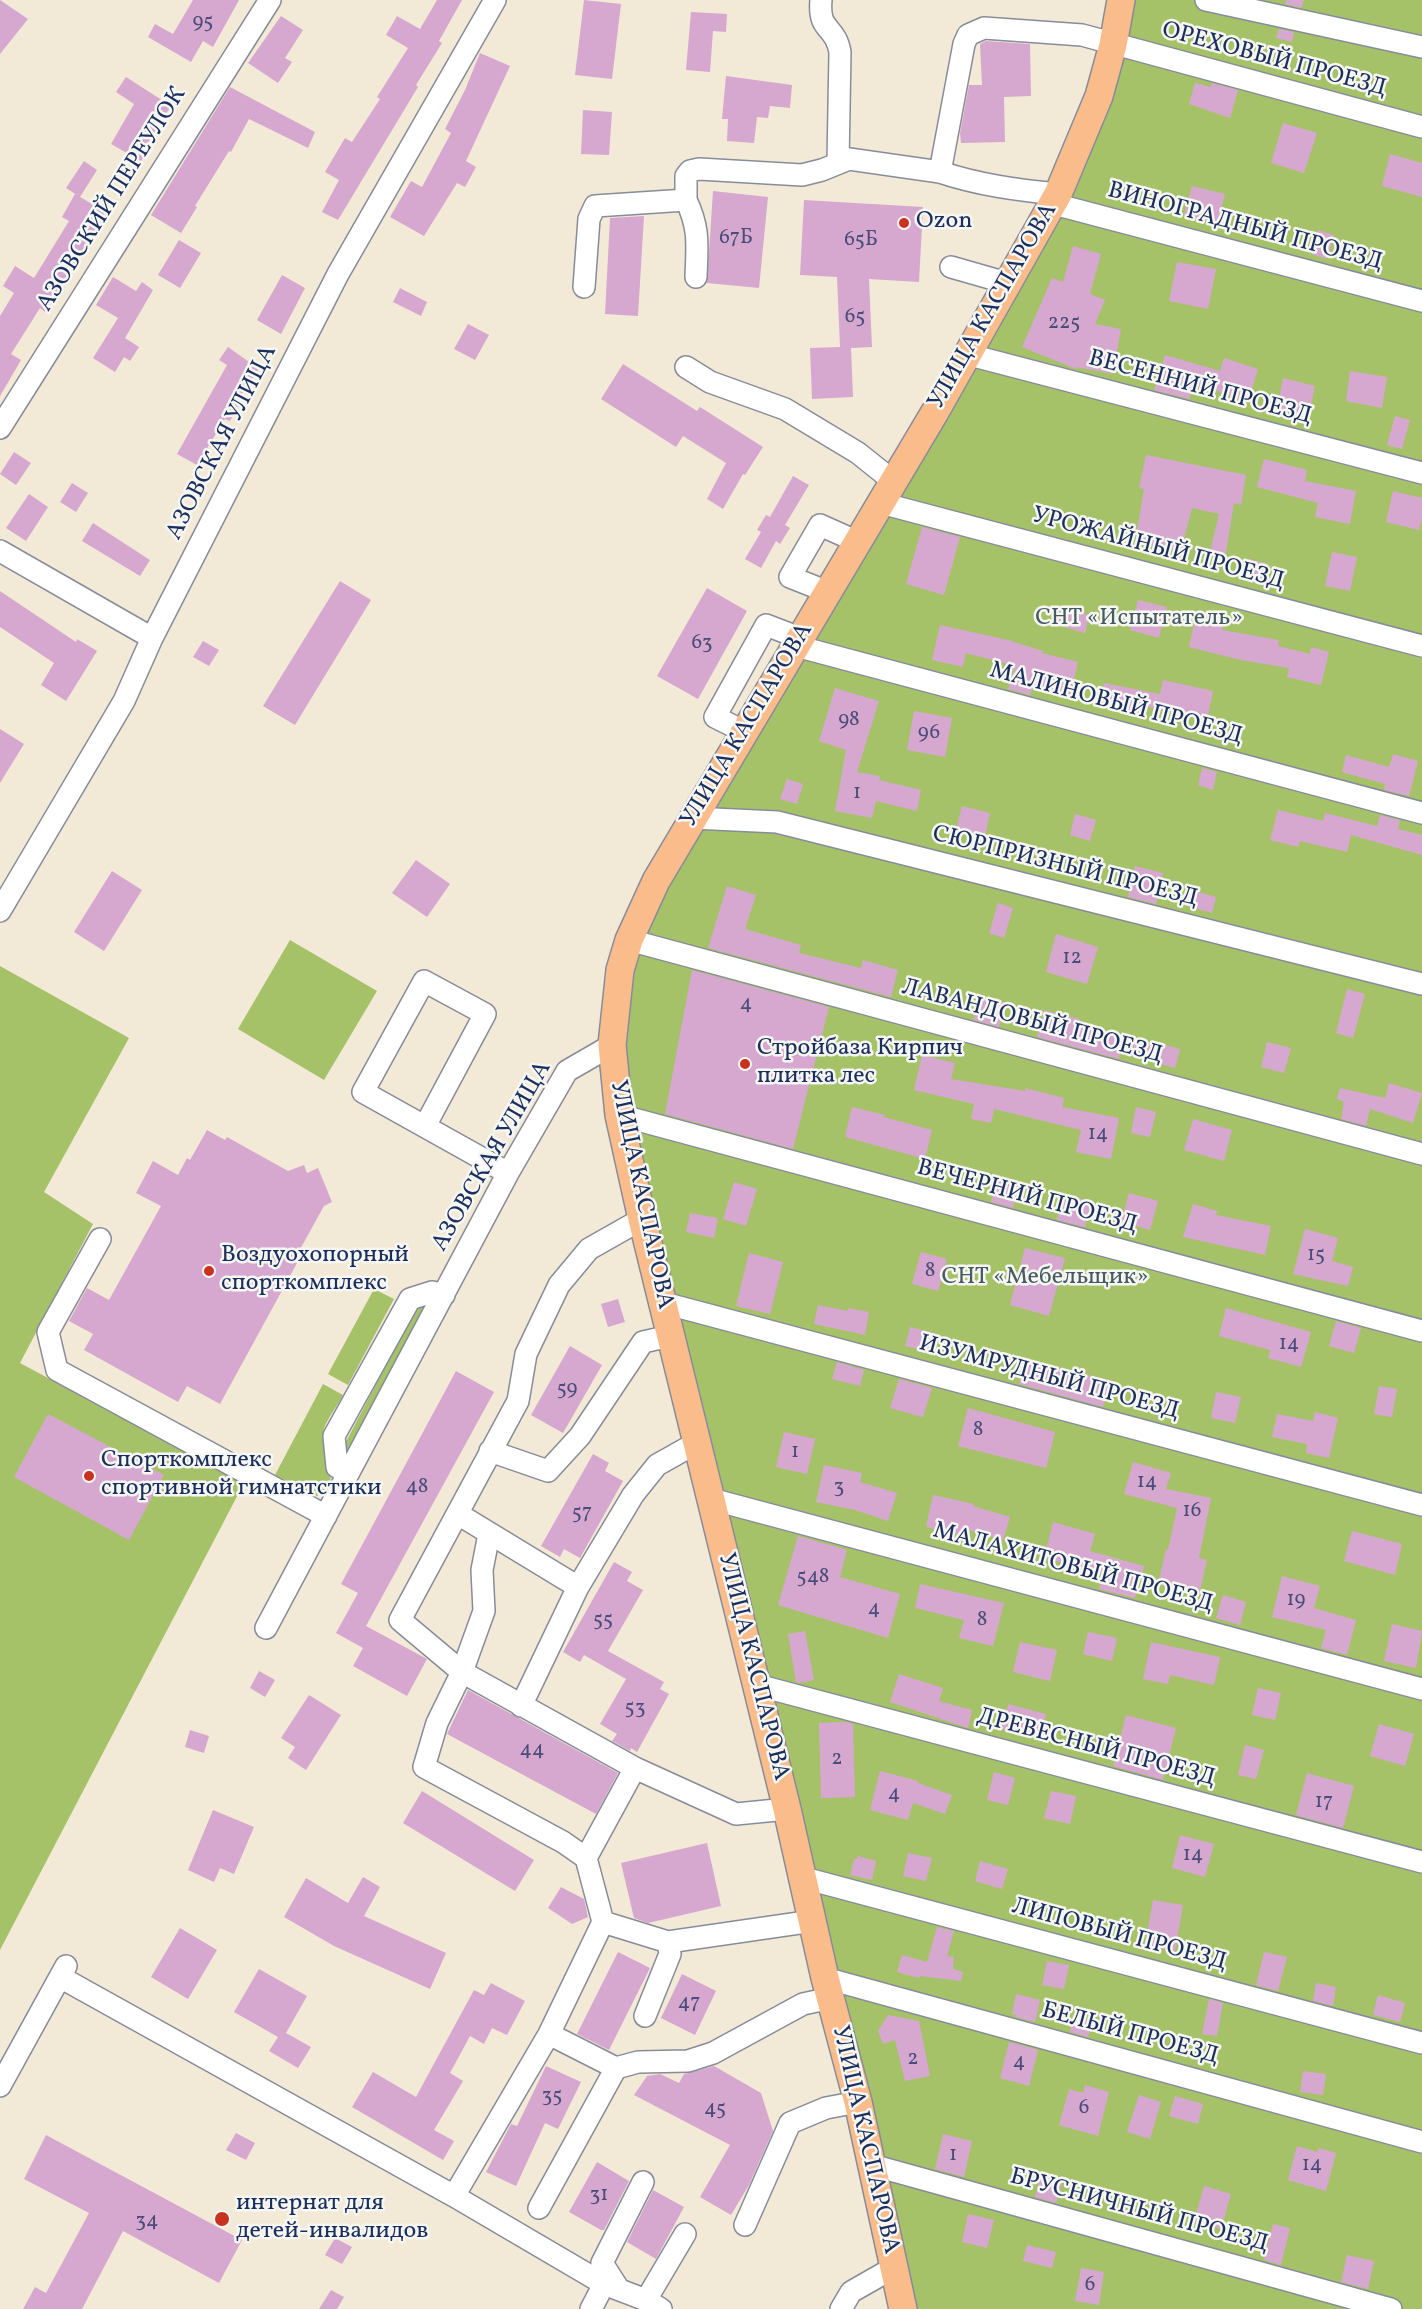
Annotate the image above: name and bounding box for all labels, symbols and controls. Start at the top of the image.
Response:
house number: 95 [193,10,213,36]
street label: ОРЕХОВЫЙ ПРОЕЗД [1158,17,1390,105]
street label: АЗОВСКИЙ ПЕРЕУЛОК [32,83,194,317]
street label: ВИНОГРАДНЫЙ ПРОЕЗД [1104,177,1386,279]
street label: УЛИЦА КАСПАРОВА [923,199,1065,415]
place label: Ozon [916,209,973,237]
marker: Ozon [897,216,911,230]
house number: 67Б [719,226,753,252]
house number: 65Б [844,228,878,254]
house number: 65 [845,305,865,331]
house number: 225 [1048,311,1080,337]
street label: АЗОВСКАЯ УЛИЦА [161,341,285,545]
street label: ВЕСЕННИЙ ПРОЕЗД [1085,345,1315,433]
street label: УРОЖАЙНЫЙ ПРОЕЗД [1028,502,1288,598]
park label: СНТ «Испытатель» [1035,606,1243,634]
street label: УЛИЦА КАСПАРОВА [676,619,820,833]
house number: 63 [691,631,713,657]
street label: МАЛИНОВЫЙ ПРОЕЗД [986,657,1246,753]
house number: 98 [838,708,860,734]
house number: 96 [918,721,940,747]
house number: 1 [853,781,861,807]
street label: СЮРПРИЗНЫЙ ПРОЕЗД [929,821,1201,915]
house number: 12 [1062,946,1082,972]
street label: ЛАВАНДОВЫЙ ПРОЕЗД [898,974,1166,1072]
house number: 4 [740,992,752,1018]
place label: Стройбаза Кирпич плитка лес [757,1036,963,1092]
street label: АЗОВСКАЯ УЛИЦА [427,1057,559,1257]
marker: Стройбаза Кирпич плитка лес [738,1057,752,1071]
street label: УЛИЦА КАСПАРОВА [602,1078,678,1312]
house number: 14 [1088,1122,1108,1148]
street label: ВЕЧЕРНИЙ ПРОЕЗД [913,1155,1141,1241]
place label: Воздуохопорный спорткомплекс [221,1243,409,1299]
house number: 15 [1307,1243,1325,1269]
house number: 8 [925,1259,935,1285]
marker: Воздуохопорный спорткомплекс [202,1264,216,1278]
park label: СНТ «Мебельщик» [942,1265,1148,1293]
street label: ИЗУМРУДНЫЙ ПРОЕЗД [915,1330,1183,1428]
house number: 14 [1279,1332,1299,1358]
house number: 59 [557,1377,577,1403]
house number: 8 [973,1418,983,1444]
house number: 1 [791,1440,799,1466]
place label: Спорткомплекс спортивной гимнатстики [101,1448,382,1504]
marker: Спорткомплекс спортивной гимнатстики [82,1469,96,1483]
house number: 14 [1137,1470,1157,1496]
house number: 48 [406,1475,428,1501]
house number: 3 [834,1475,844,1501]
house number: 16 [1183,1499,1201,1525]
house number: 57 [572,1501,592,1527]
street label: МАЛАХИТОВЫЙ ПРОЕЗД [930,1518,1216,1620]
street label: УЛИЦА КАСПАРОВА [710,1550,794,1784]
house number: 548 [797,1565,829,1591]
house number: 19 [1286,1588,1306,1614]
house number: 4 [868,1597,880,1623]
house number: 55 [593,1608,613,1634]
house number: 8 [977,1608,987,1634]
house number: 53 [625,1696,645,1722]
street label: ДРЕВЕСНЫЙ ПРОЕЗД [973,1703,1219,1795]
house number: 44 [519,1738,545,1764]
house number: 2 [831,1747,843,1773]
house number: 4 [888,1782,900,1808]
house number: 17 [1315,1790,1333,1816]
house number: 14 [1183,1843,1203,1869]
street label: ЛИПОВЫЙ ПРОЕЗД [1008,1893,1230,1979]
house number: 47 [678,1991,700,2017]
street label: БЕЛЫЙ ПРОЕЗД [1038,1997,1222,2073]
street label: УЛИЦА КАСПАРОВА [824,2023,904,2257]
house number: 2 [907,2047,919,2073]
house number: 4 [1013,2050,1025,2076]
house number: 35 [542,2084,562,2110]
house number: 6 [1079,2096,1089,2122]
house number: 45 [704,2097,726,2123]
house number: 1 [949,2143,957,2169]
house number: 14 [1302,2153,1322,2179]
street label: БРУСНИЧНЫЙ ПРОЕЗД [1006,2164,1272,2260]
house number: 31 [590,2183,608,2209]
place label: интернат для детей-инвалидов [236,2191,429,2247]
house number: 34 [135,2209,159,2235]
marker: интернат для детей-инвалидов [213,2210,231,2228]
house number: 6 [1085,2273,1095,2299]

